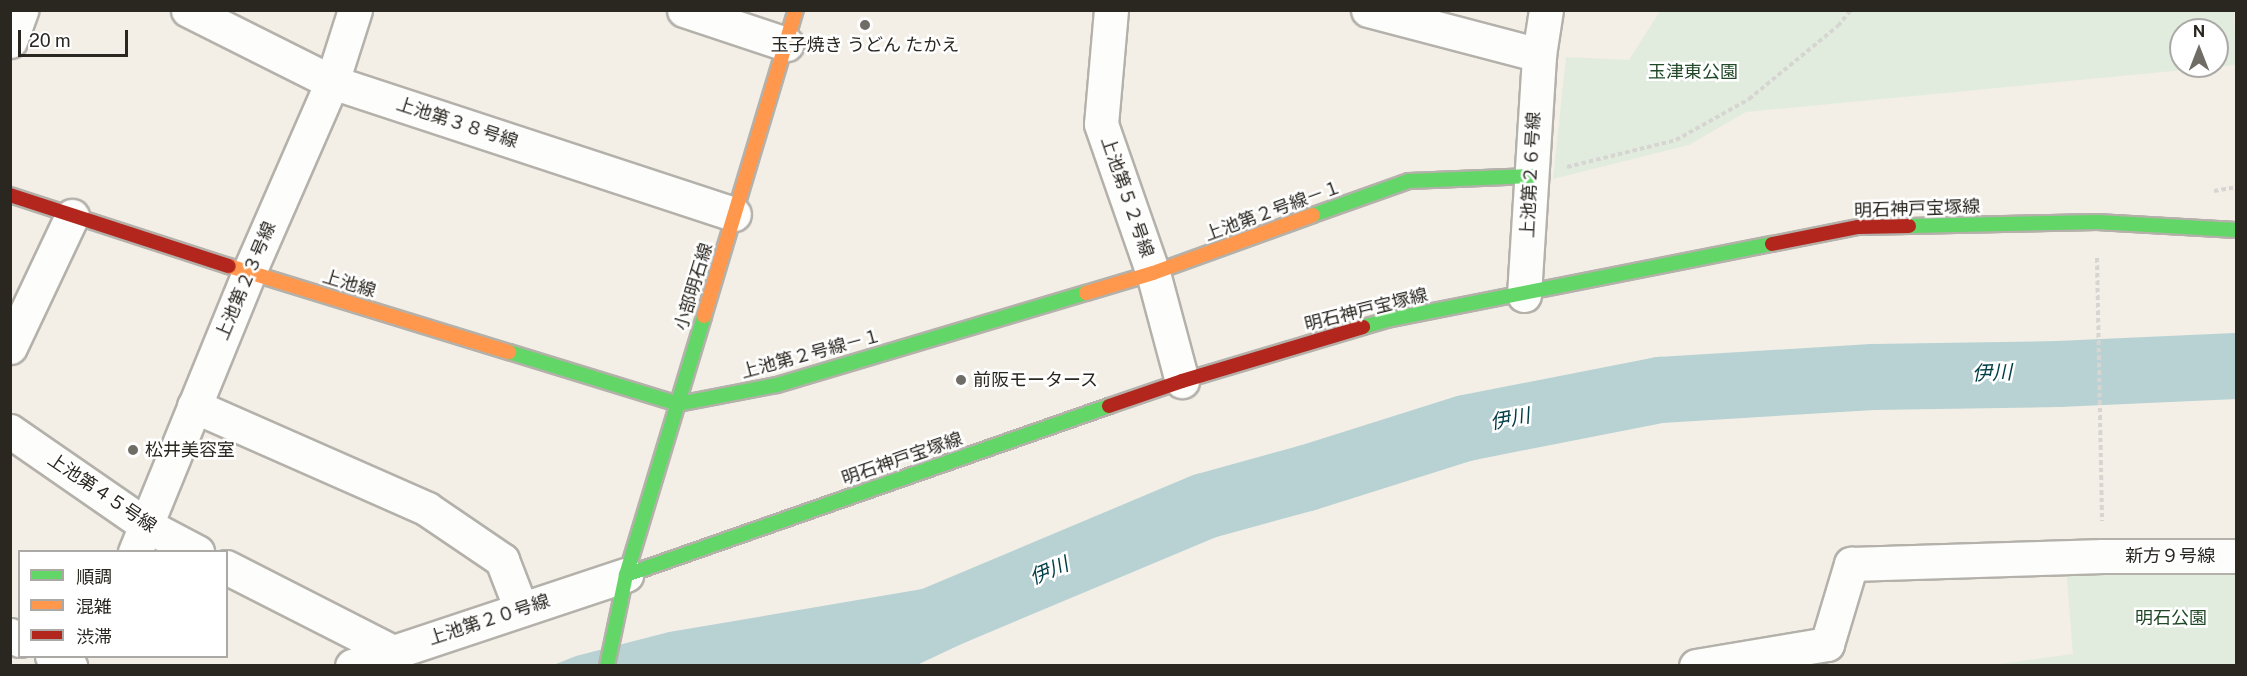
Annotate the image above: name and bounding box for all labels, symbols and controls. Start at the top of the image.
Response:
scale bar [21,18,130,56]
marker: 玉子焼き うどん たかえ [858,18,872,32]
north arrow [2169,18,2229,78]
text: N [2193,22,2205,41]
text: 20 m [29,30,71,51]
place label: 玉子焼き うどん たかえ [771,34,959,56]
park label: 玉津東公園 [1648,61,1738,83]
street label: 上池第３８号線 [394,93,520,153]
street label: 上池第２６号線 [1517,112,1545,238]
street label: 上池第５２号線 [1096,134,1158,260]
street label: 上池第２号線－１ [1202,176,1344,246]
street label: 明石神戸宝塚線 [1854,196,1980,222]
street label: 上池第２３号線 [211,219,281,343]
street label: 小部明石線 [671,241,717,333]
street label: 上池線 [320,266,378,302]
street label: 明石神戸宝塚線 [1302,284,1430,336]
street label: 上池第２号線－１ [739,325,883,383]
water label: 伊川 [1972,360,2012,386]
place label: 前阪モータース [973,369,1099,391]
marker: 前阪モータース [954,373,968,387]
water label: 伊川 [1488,403,1532,435]
street label: 明石神戸宝塚線 [839,428,965,490]
place label: 松井美容室 [145,439,235,461]
marker: 松井美容室 [126,443,140,457]
street label: 上池第４５号線 [44,449,160,537]
street label: 新方９号線 [2125,545,2215,567]
legend [18,550,228,658]
water label: 伊川 [1026,552,1072,590]
text: 順調 [76,566,112,587]
street label: 上池第２０号線 [426,590,552,650]
text: 混雑 [76,596,112,617]
park label: 明石公園 [2135,607,2207,629]
text: 渋滞 [76,626,112,647]

